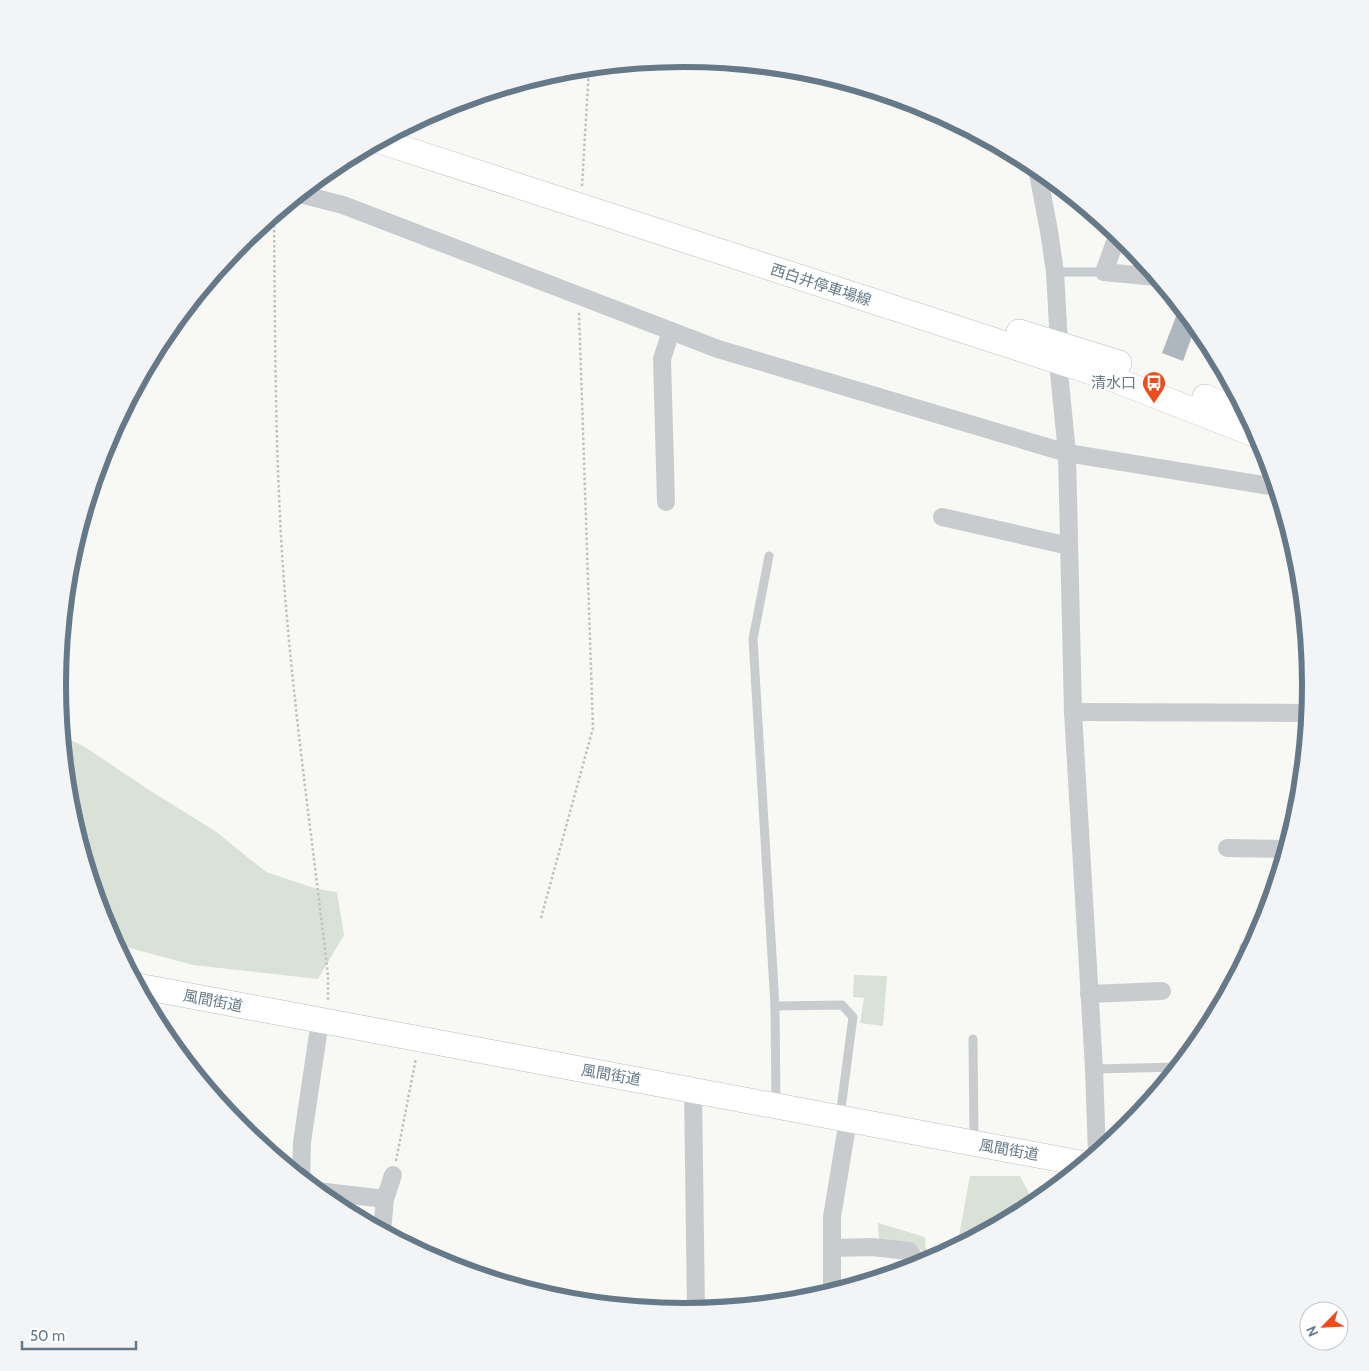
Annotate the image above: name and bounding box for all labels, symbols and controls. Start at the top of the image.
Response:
street label: 西白井停車場線 [768,260,874,310]
bus stop icon: 清水口 [1141,370,1167,404]
place label: 清水口 [1091,374,1136,392]
street label: 風間街道 [182,986,244,1016]
street label: 風間街道 [580,1061,642,1089]
street label: 風間街道 [978,1136,1040,1164]
north arrow [1299,1301,1349,1351]
scale bar [22,1318,136,1350]
text: N [1302,1323,1322,1339]
text: 50 m [30,1327,65,1345]

